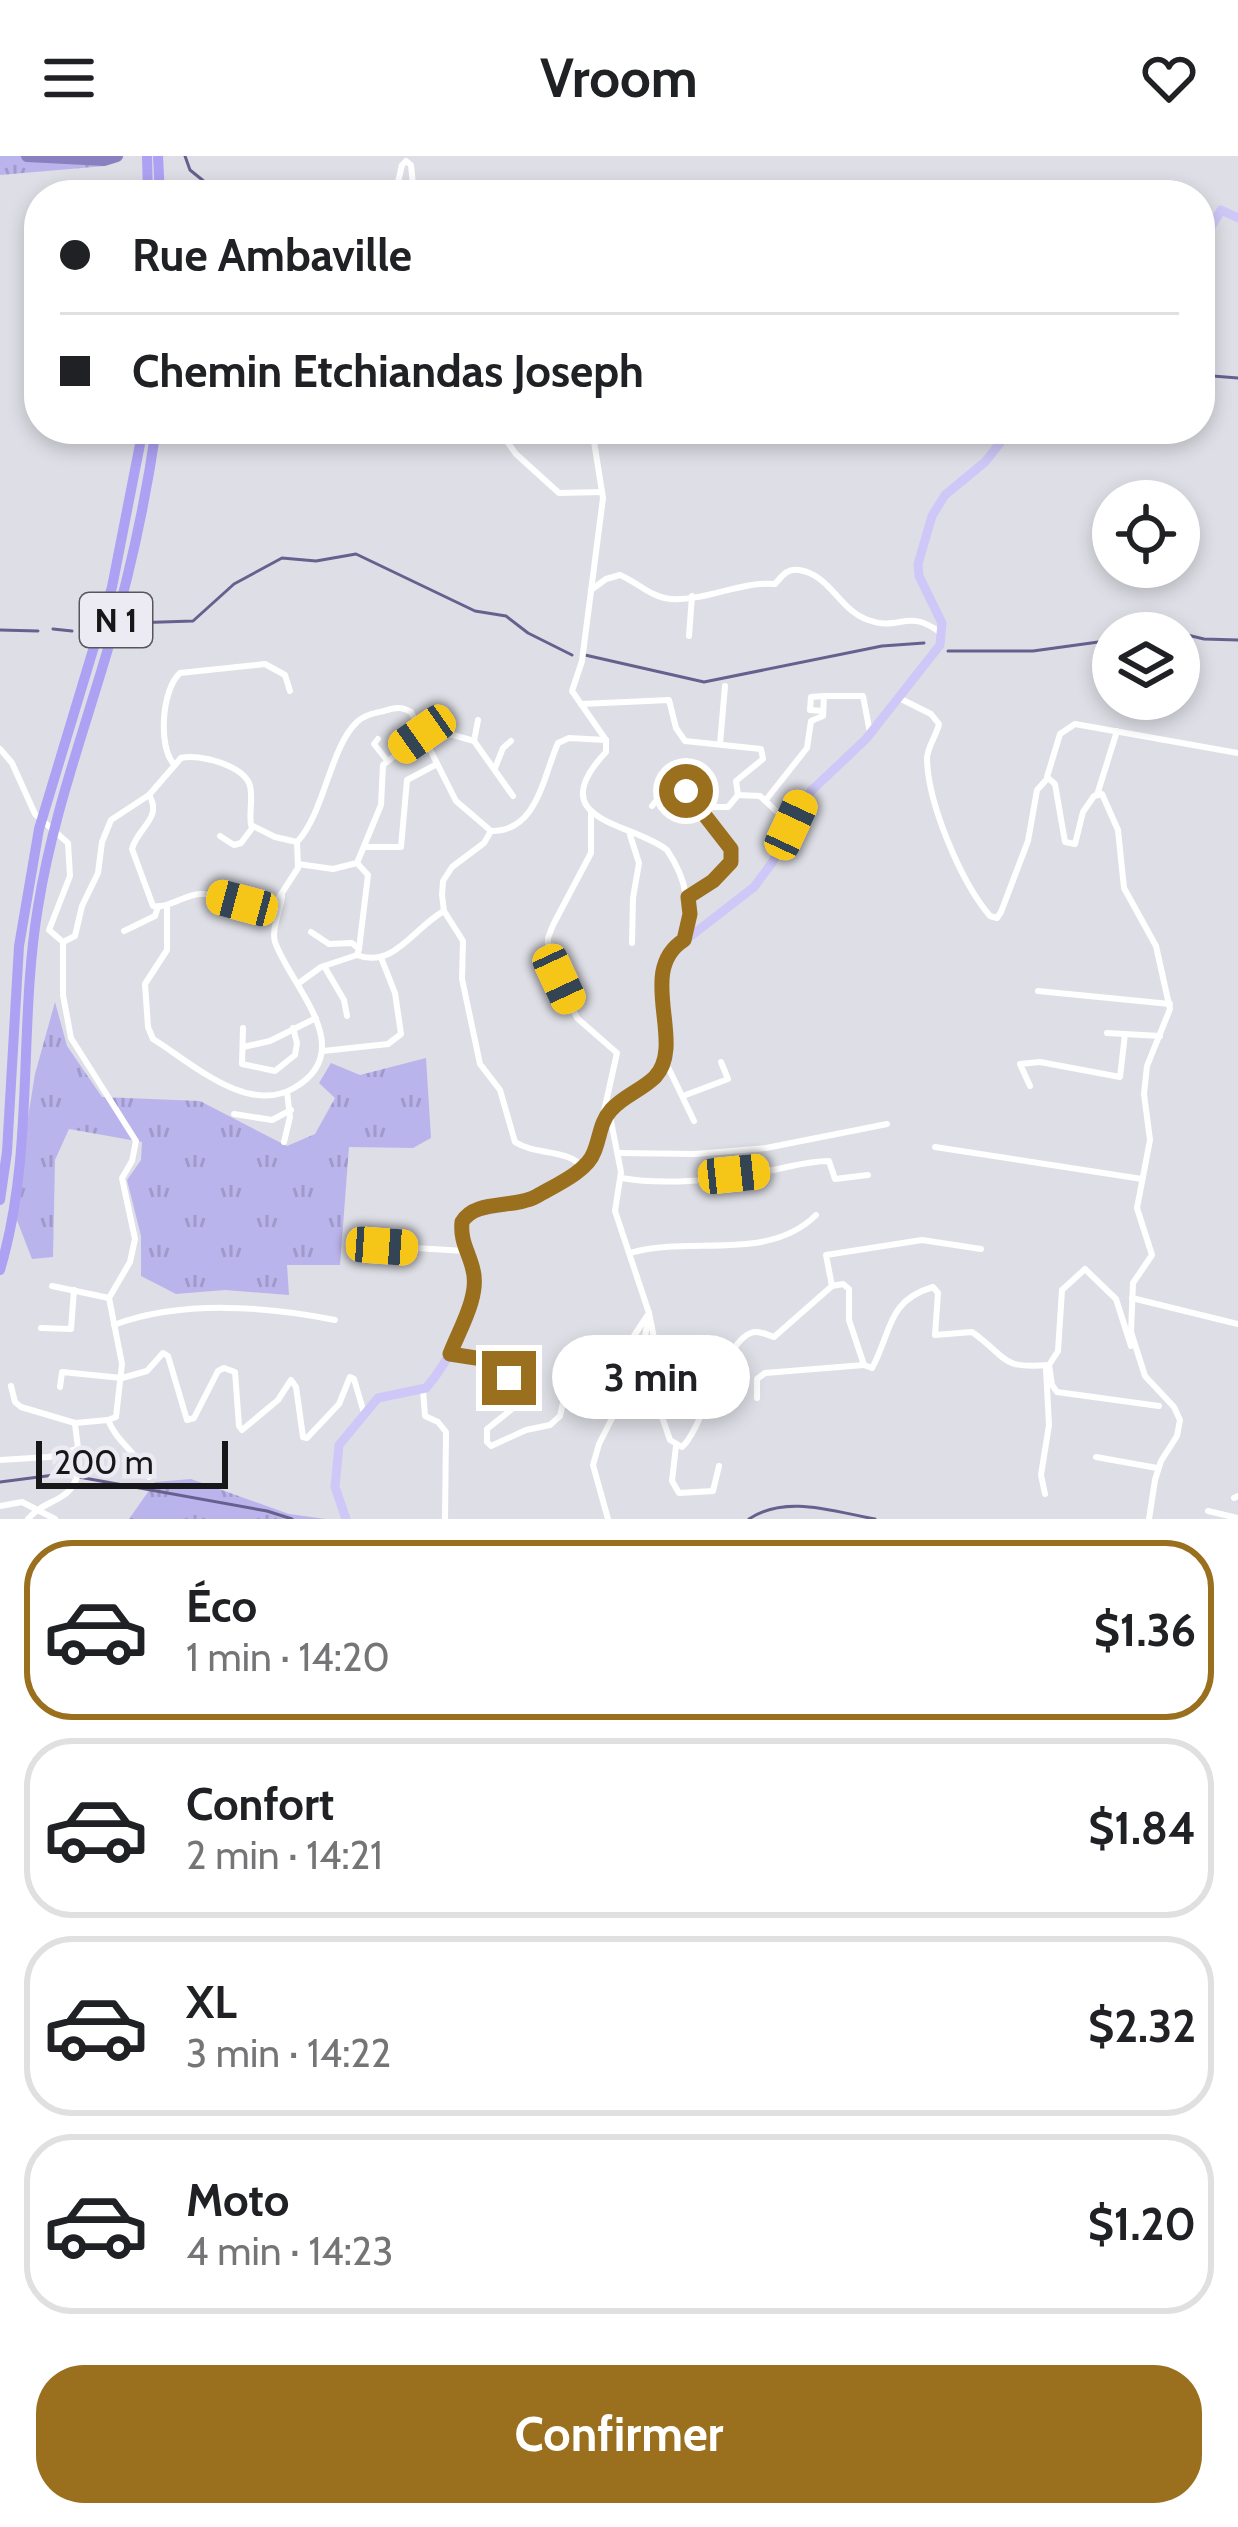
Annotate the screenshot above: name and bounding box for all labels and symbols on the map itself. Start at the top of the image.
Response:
road number: N 1 [80,593,152,647]
car [382,699,462,769]
route start [659,764,713,818]
car [759,785,823,865]
car [203,876,281,930]
car [527,939,591,1019]
car [696,1152,772,1196]
car [345,1226,419,1266]
callout: 3 min [551,1336,749,1420]
route end [482,1351,536,1405]
scale bar [36,1435,228,1488]

